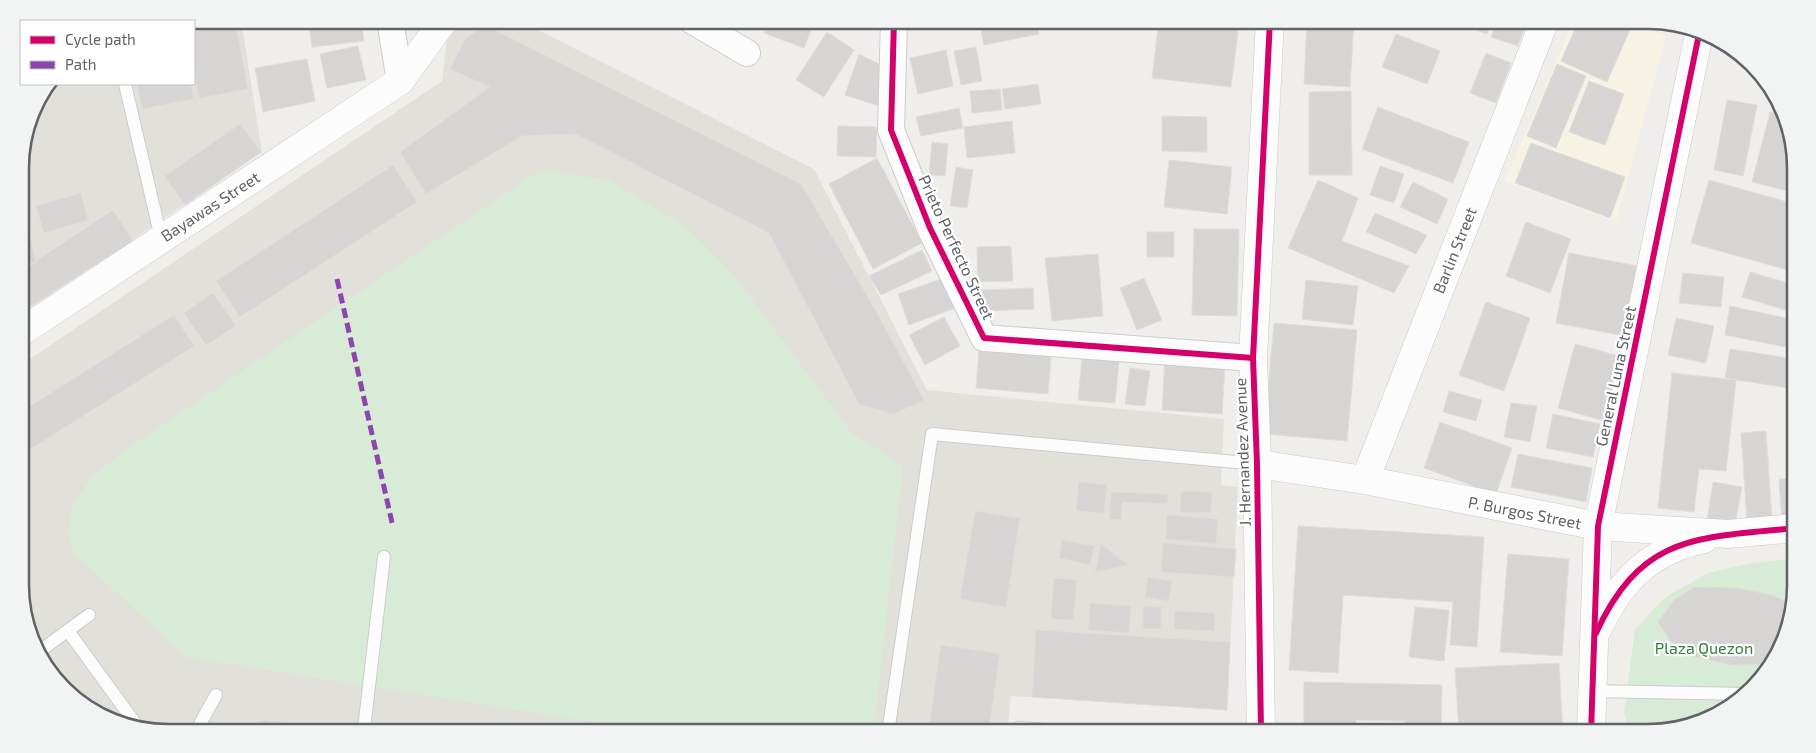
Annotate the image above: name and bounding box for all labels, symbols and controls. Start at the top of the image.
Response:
legend [20,20,195,85]
text: Cycle path [65,30,136,48]
text: Path [65,55,96,73]
street label: Bayawas Street [157,167,263,245]
street label: Prieto Perfecto Street [915,172,999,322]
street label: Barlin Street [1428,204,1480,296]
street label: General Luna Street [1591,304,1639,448]
street label: J. Hernandez Avenue [1230,377,1254,527]
street label: P. Burgos Street [1467,492,1583,532]
park label: Plaza Quezon [1655,638,1753,658]

